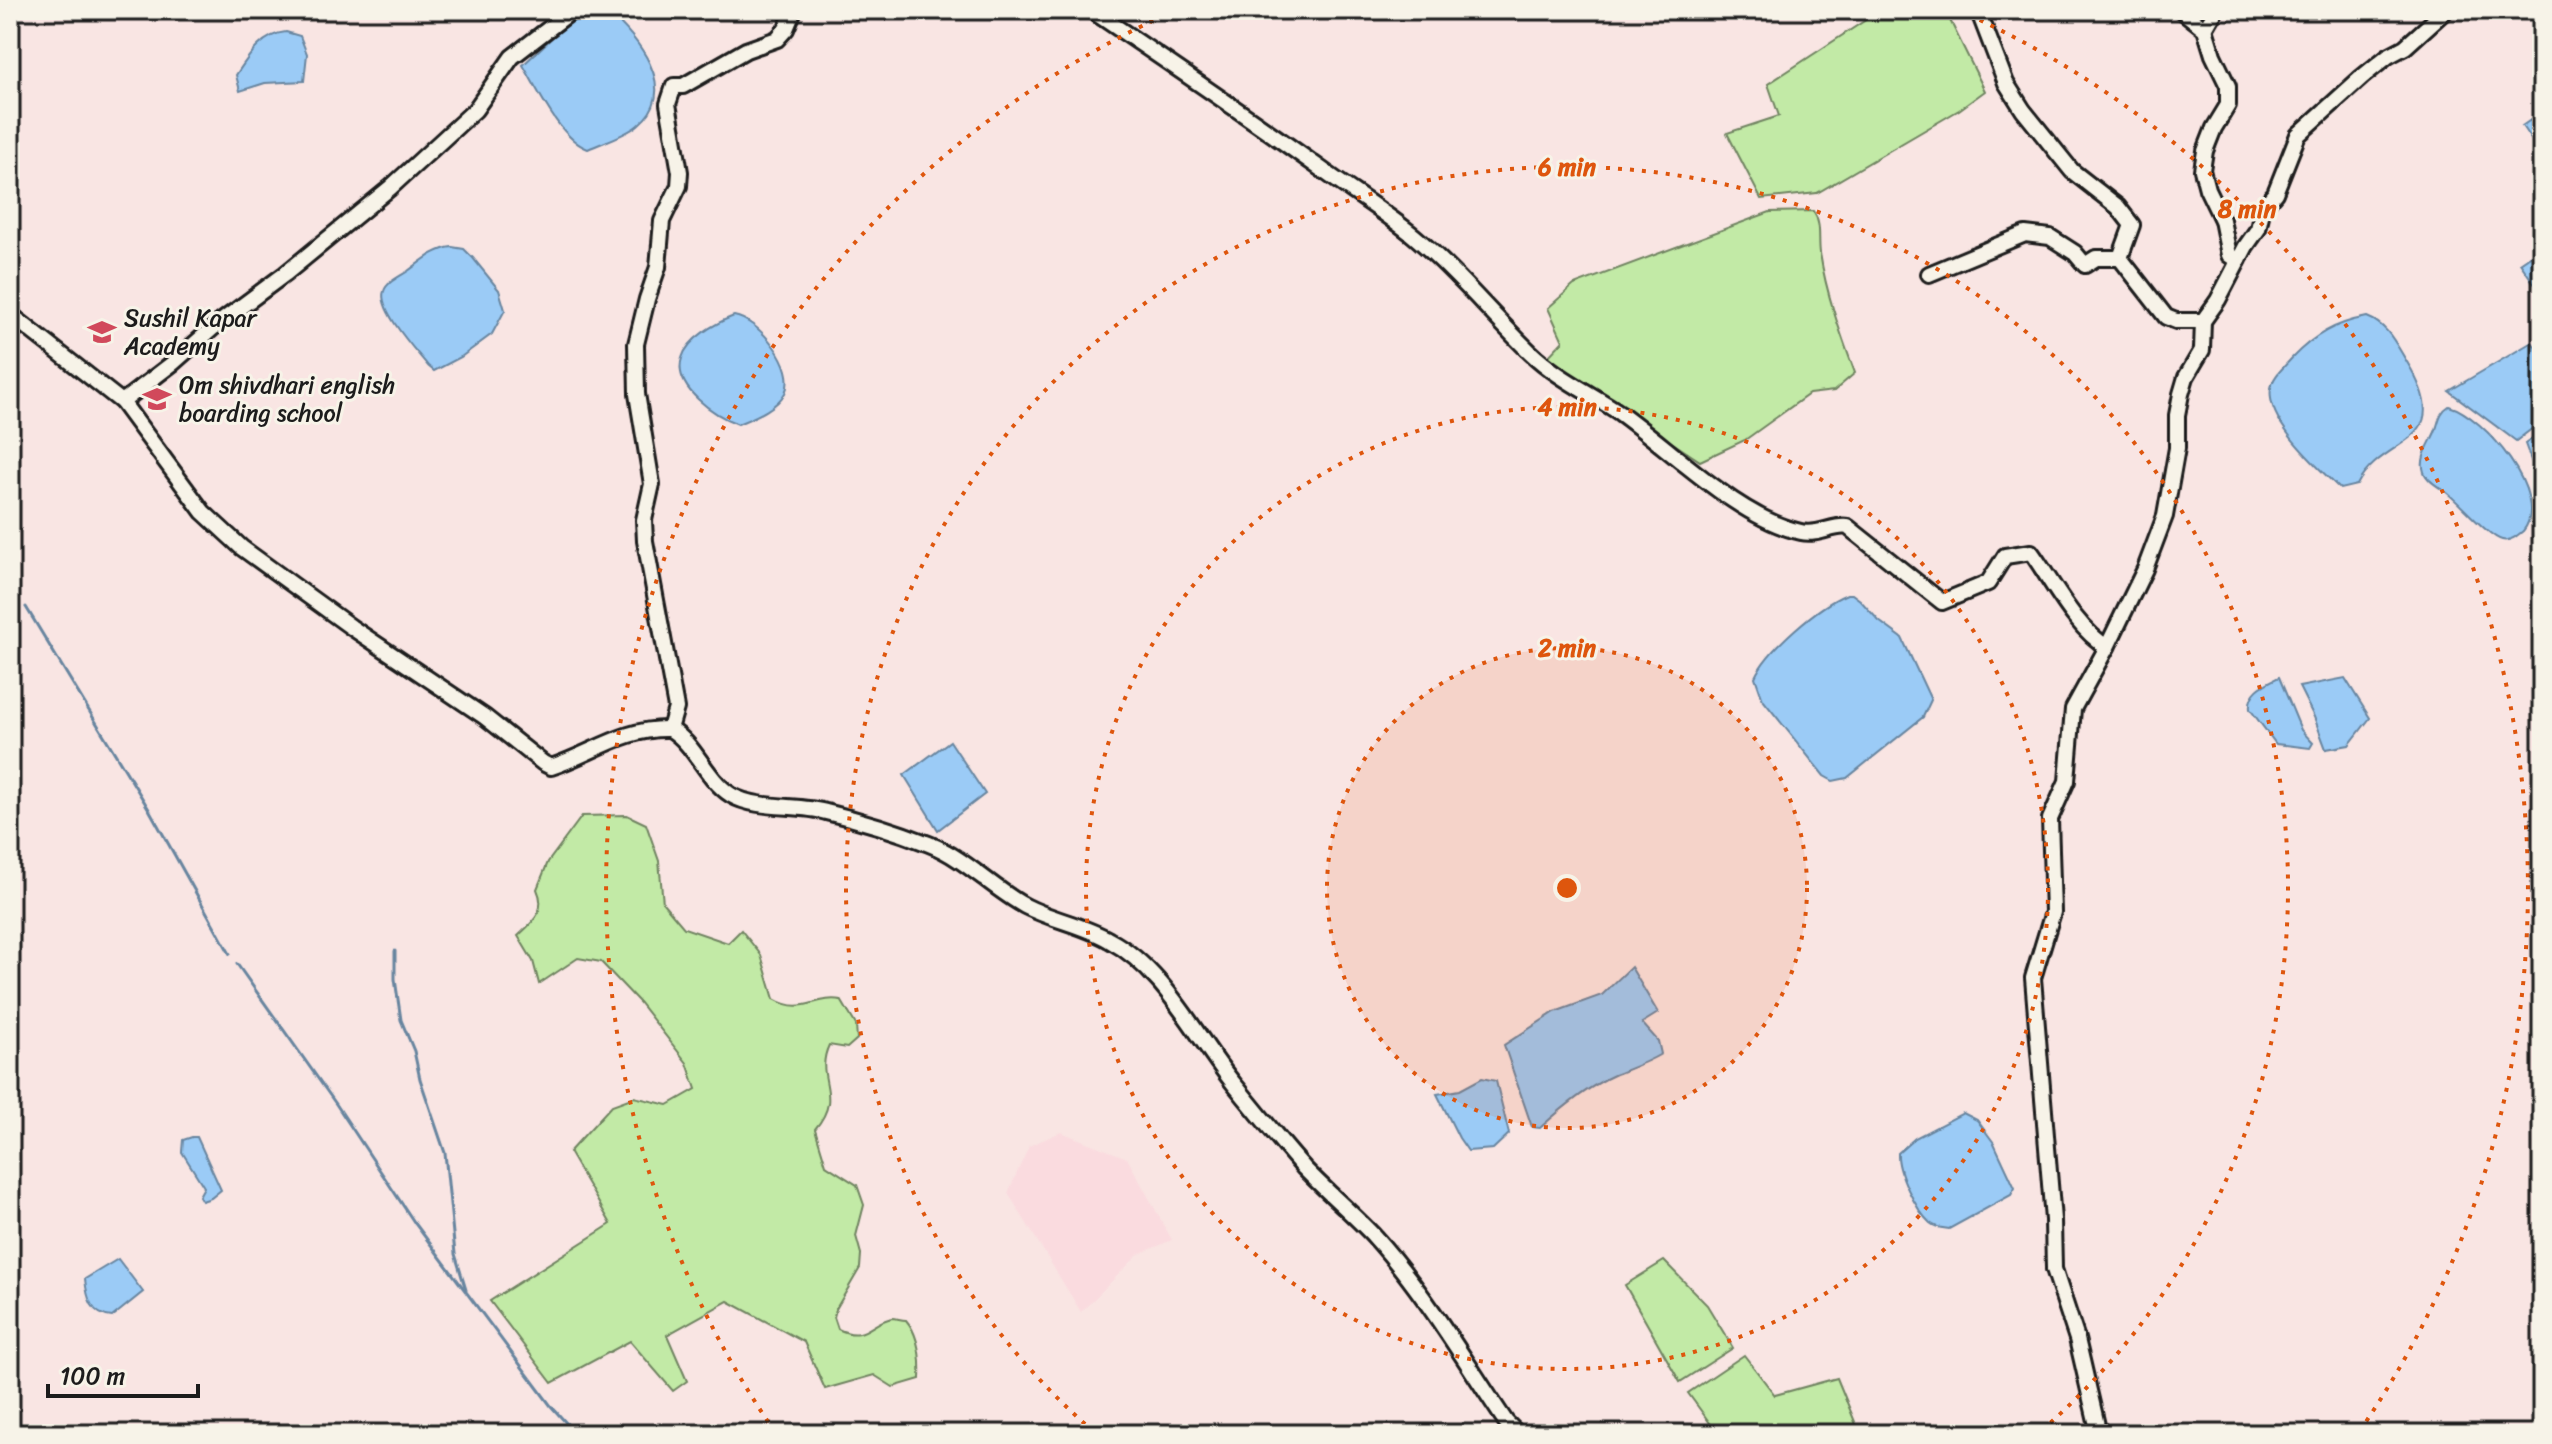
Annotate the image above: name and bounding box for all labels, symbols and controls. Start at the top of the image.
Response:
text: 6 min [1537,146,1596,188]
text: 8 min [2217,188,2276,230]
place label: Sushil Kapar Academy [123,297,259,367]
school or university icon: Sushil Kapar Academy [87,317,117,347]
place label: Om shivdhari english boarding school [179,364,395,434]
school or university icon: Om shivdhari english boarding school [142,384,172,414]
text: 4 min [1537,386,1597,428]
text: 2 min [1537,627,1596,669]
centre of rings [1553,874,1581,902]
scale bar [48,1348,198,1398]
text: 100 m [60,1355,125,1397]

